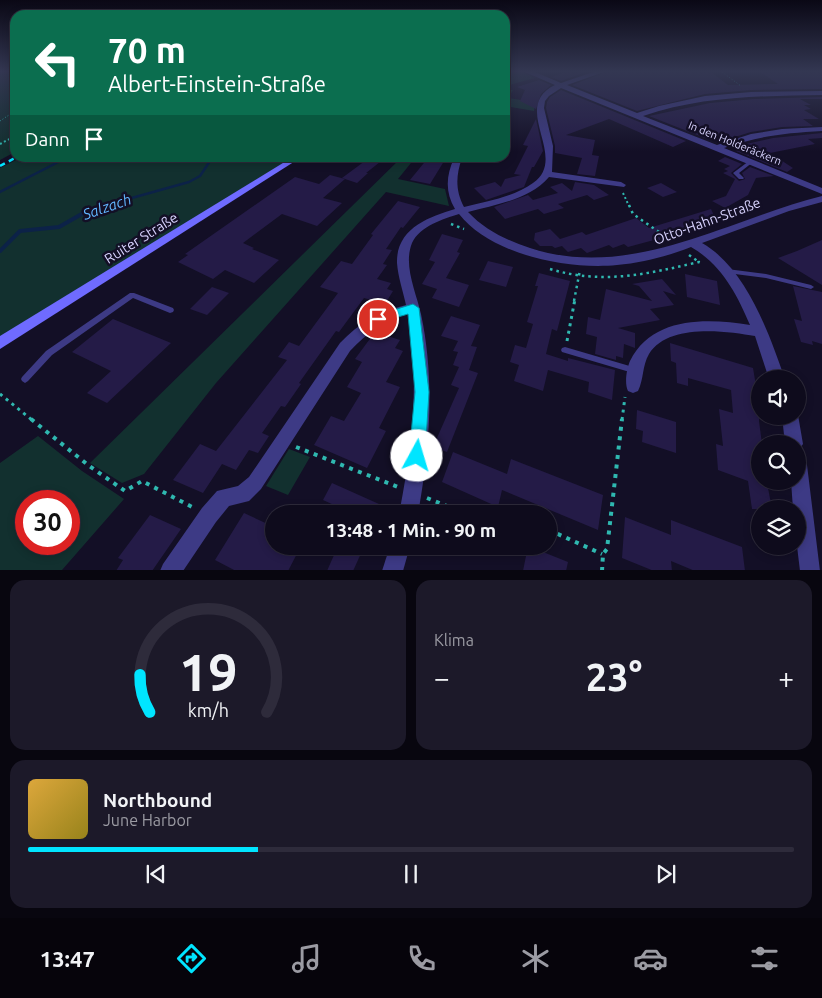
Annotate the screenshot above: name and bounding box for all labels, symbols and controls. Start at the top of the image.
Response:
icon: left [25,30,90,95]
text: 70 m [108,30,186,70]
text: Albert-Einstein-Straße [108,71,326,96]
street label: In den Holderäckern [687,119,783,167]
icon: arrive [80,125,108,153]
text: Dann [25,128,70,150]
water label: Salzach [79,190,133,223]
street label: Otto-Hahn-Straße [651,194,763,248]
street label: Ruiter Straße [101,209,181,267]
pin [357,298,399,340]
icon: arrive [364,305,392,333]
map controls [751,370,806,555]
button: sound [751,370,806,425]
position arrow [390,429,442,481]
button: search [751,435,806,490]
speed limit sign: 30 [15,490,80,555]
button: layers [751,500,806,555]
text: 13:48 · 1 Min. · 90 m [326,519,496,541]
text: Klima [434,631,474,649]
text: 19 [179,643,237,701]
text: 23° [586,656,642,698]
text: − [434,662,450,693]
text: + [778,662,794,693]
text: km/h [187,700,229,720]
text: Northbound [103,789,212,811]
text: June Harbor [103,811,192,829]
icon: previous [142,860,170,888]
icon: pause [397,860,425,888]
icon: next [652,860,680,888]
icon: directions [174,941,209,976]
icon: music [289,941,324,976]
icon: phone [404,941,439,976]
icon: climate [518,941,553,976]
icon: car [633,941,668,976]
icon: filters [747,941,782,976]
text: 13:47 [40,946,95,971]

